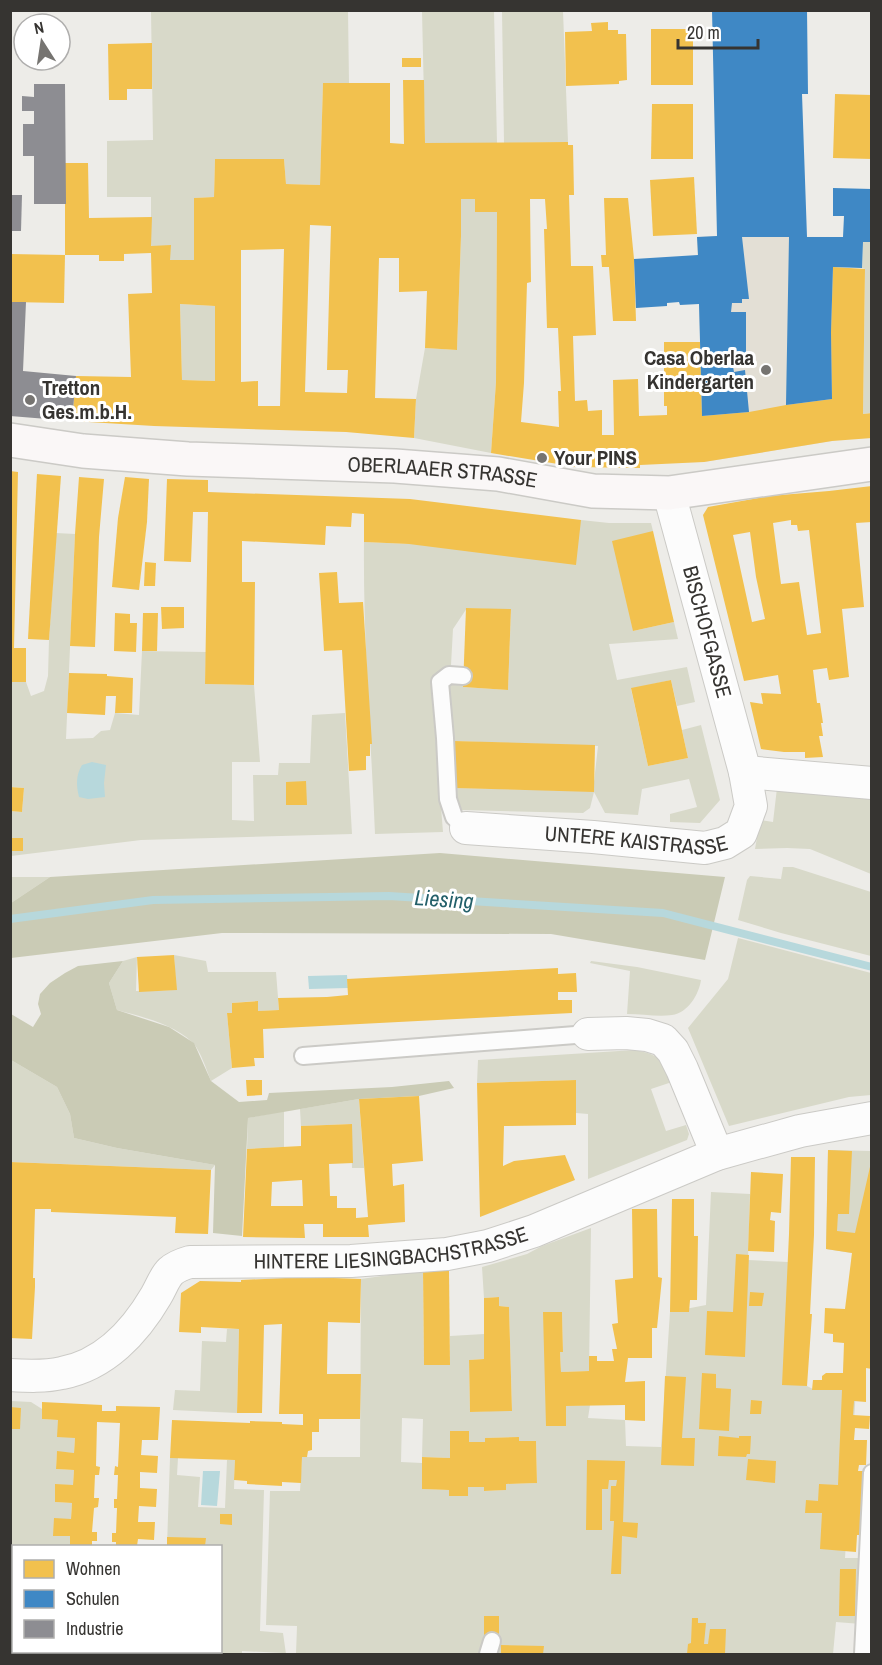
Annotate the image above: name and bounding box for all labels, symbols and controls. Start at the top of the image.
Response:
north arrow [12,12,72,72]
scale bar [678,12,758,50]
text: N [32,16,46,39]
text: 20 m [687,20,720,45]
place label: Casa Oberlaa Kindergarten [644,343,754,396]
marker: Casa Oberlaa Kindergarten [759,363,773,377]
place label: Tretton Ges.m.b.H. [42,373,132,426]
marker: Tretton Ges.m.b.H. [23,393,37,407]
place label: Your PINS [554,443,637,472]
street label: OBERLAAER STRASSE [347,449,540,495]
marker: Your PINS [535,451,549,465]
street label: BISCHOFGASSE [676,562,739,701]
street label: UNTERE KAISTRASSE [544,819,731,862]
water label: Liesing [413,882,475,916]
street label: HINTERE LIESINGBACHSTRASSE [254,1219,532,1276]
legend [12,1545,222,1653]
text: Wohnen [66,1556,121,1581]
text: Schulen [66,1586,119,1611]
text: Industrie [66,1616,123,1641]

